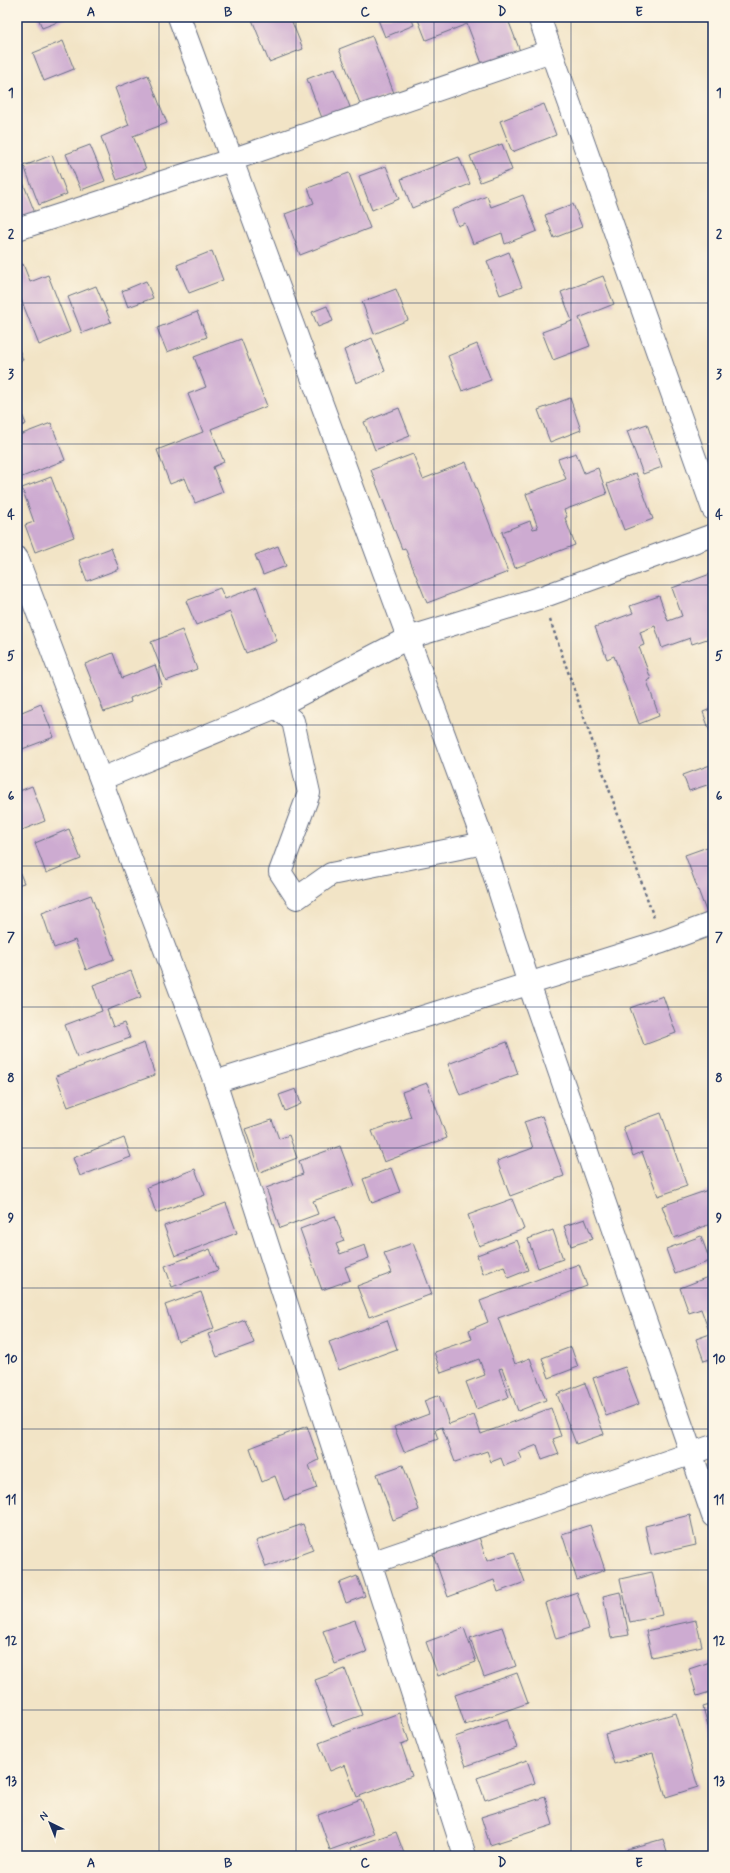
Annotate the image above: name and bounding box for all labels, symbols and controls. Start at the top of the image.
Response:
text: A [87,4,95,21]
text: B [224,4,233,21]
text: C [360,4,370,21]
text: D [498,4,507,21]
text: E [635,4,643,21]
text: 1 [8,85,14,102]
text: 1 [716,85,722,102]
text: 2 [8,226,15,243]
text: 2 [716,226,723,243]
text: 3 [8,366,14,383]
text: 3 [716,366,722,383]
text: 4 [7,507,15,524]
text: 4 [715,507,723,524]
text: 5 [7,648,15,665]
text: 5 [715,648,723,665]
text: 6 [8,788,15,805]
text: 6 [716,788,723,805]
text: 7 [7,929,15,946]
text: 7 [715,929,723,946]
text: 8 [7,1070,15,1087]
text: 8 [715,1070,723,1087]
text: 9 [8,1210,15,1227]
text: 9 [716,1210,723,1227]
text: 10 [4,1351,18,1368]
text: 10 [712,1351,726,1368]
text: 11 [5,1492,17,1509]
text: 11 [713,1492,725,1509]
text: 12 [5,1633,17,1650]
text: 12 [713,1633,725,1650]
text: 13 [5,1773,17,1790]
text: 13 [713,1773,725,1790]
north arrow [30,1803,70,1843]
text: N [36,1809,51,1824]
text: A [87,1855,95,1872]
text: B [224,1855,233,1872]
text: C [360,1855,370,1872]
text: D [498,1855,507,1872]
text: E [635,1855,643,1872]

